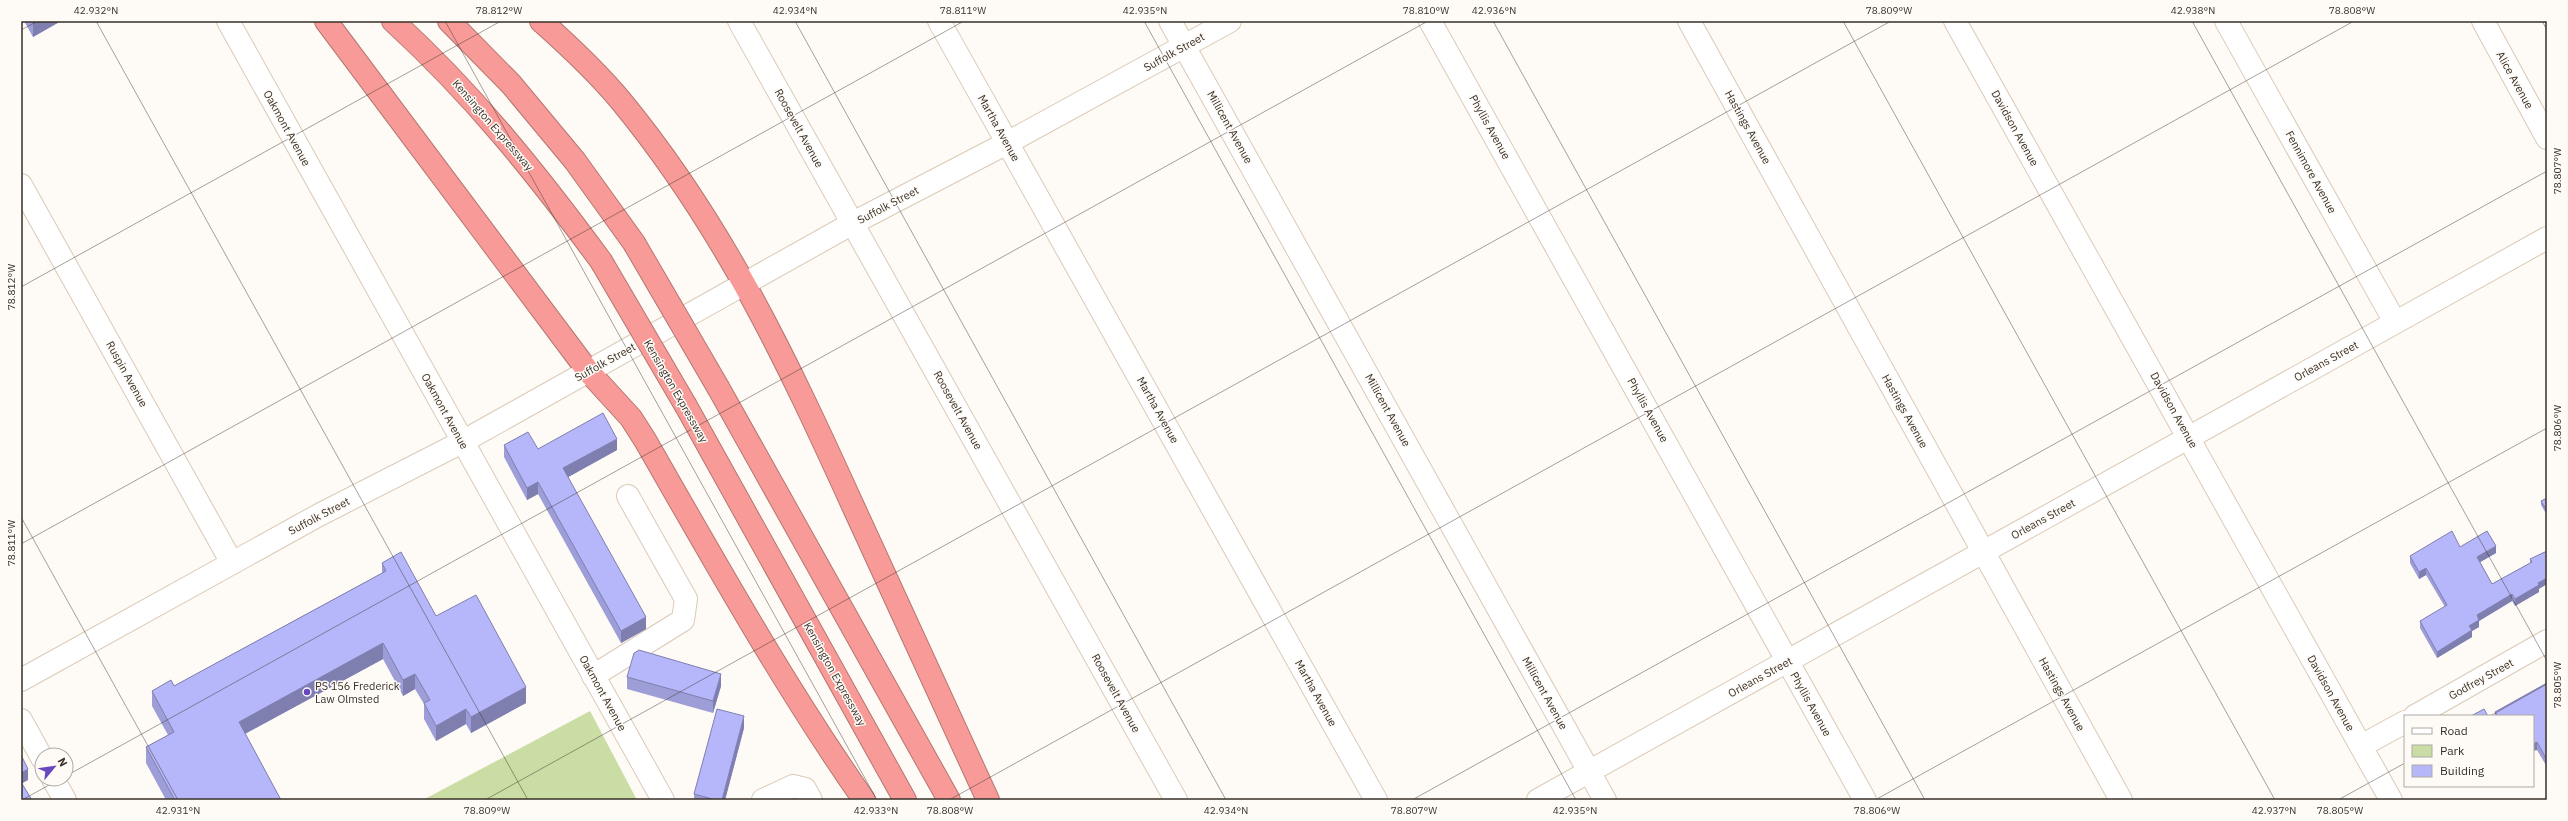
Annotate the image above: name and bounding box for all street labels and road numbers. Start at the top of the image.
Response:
street label: Suffolk Street [1141,29,1207,74]
street label: Alice Avenue [2493,49,2537,111]
street label: Kensington Expressway [449,76,537,174]
street label: Roosevelt Avenue [772,86,826,170]
street label: Oakmont Avenue [260,88,314,168]
street label: Millicent Avenue [1204,88,1256,166]
street label: Hastings Avenue [1722,88,1774,166]
street label: Davidson Avenue [1988,88,2042,168]
street label: Martha Avenue [975,92,1023,164]
street label: Phyllis Avenue [1467,92,1513,162]
street label: Fennimore Avenue [2283,128,2339,216]
street label: Suffolk Street [855,183,921,227]
street label: Kensington Expressway [641,337,711,445]
street label: Orleans Street [2292,338,2361,384]
street label: Ruspin Avenue [103,339,151,409]
street label: Suffolk Street [572,339,638,384]
street label: Roosevelt Avenue [931,368,985,452]
street label: Davidson Avenue [2147,370,2201,450]
street label: Oakmont Avenue [418,371,472,451]
street label: Millicent Avenue [1362,371,1414,449]
street label: Hastings Avenue [1879,372,1931,450]
street label: Martha Avenue [1134,374,1182,446]
street label: Phyllis Avenue [1625,375,1671,445]
street label: Suffolk Street [286,494,352,538]
street label: Orleans Street [2009,496,2078,542]
street label: Kensington Expressway [801,620,870,729]
street label: Roosevelt Avenue [1089,651,1143,735]
street label: Oakmont Avenue [576,653,630,733]
street label: Davidson Avenue [2304,653,2358,733]
street label: Millicent Avenue [1519,654,1571,732]
street label: Orleans Street [1726,654,1795,700]
street label: Hastings Avenue [2036,655,2088,733]
street label: Godfrey Street [2446,655,2516,703]
street label: Martha Avenue [1292,657,1340,729]
street label: Phyllis Avenue [1788,669,1834,739]

